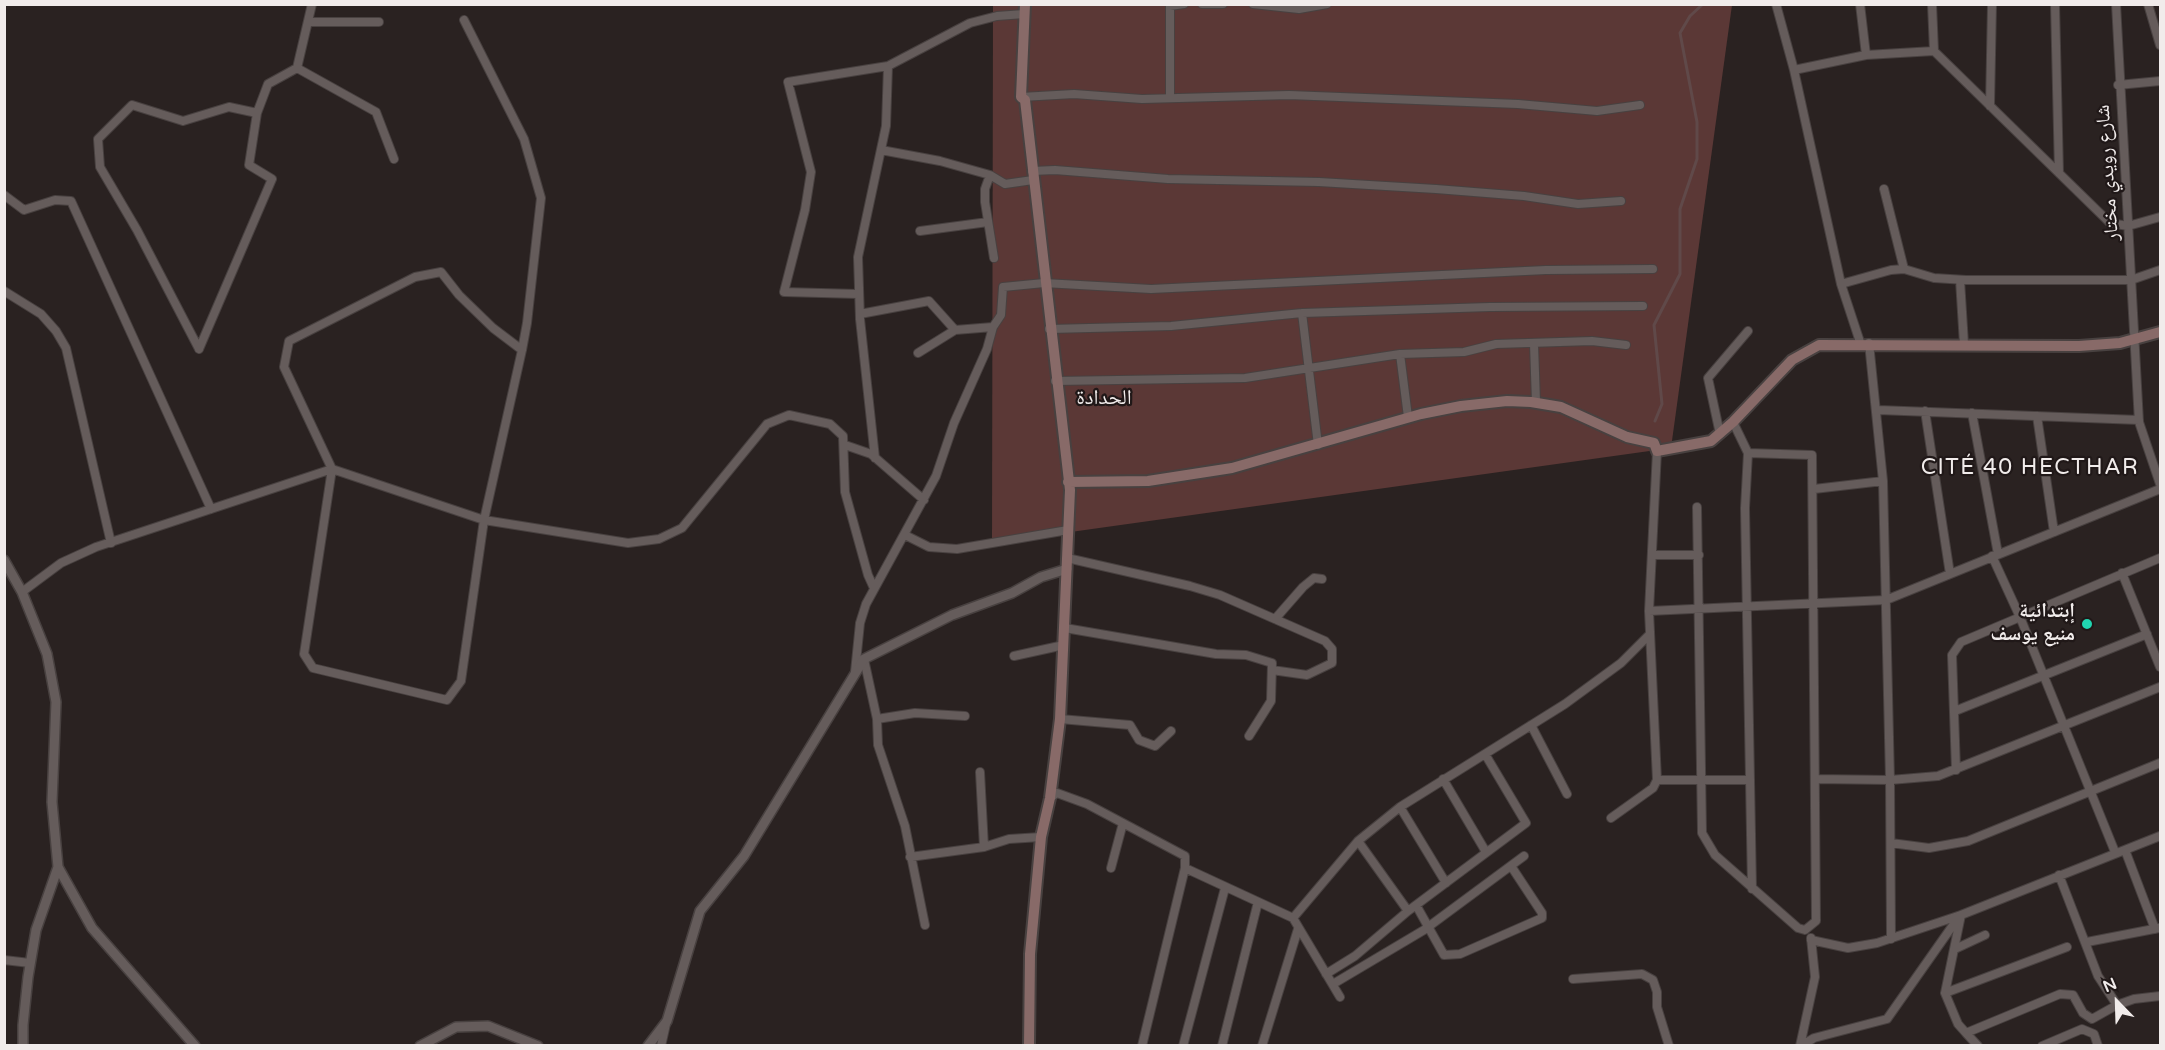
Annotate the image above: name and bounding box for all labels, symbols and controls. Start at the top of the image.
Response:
street label: شارع رويدي مختار [2091,104,2125,242]
district label: الحدادة [1076,385,1132,411]
district label: CITÉ 40 HECTHAR [1921,455,2139,481]
place label: إبتدائية منيع يوسف [1991,600,2075,647]
marker: إبتدائية منيع يوسف [2080,617,2094,631]
north arrow [2087,972,2147,1032]
text: N [2100,974,2120,997]

